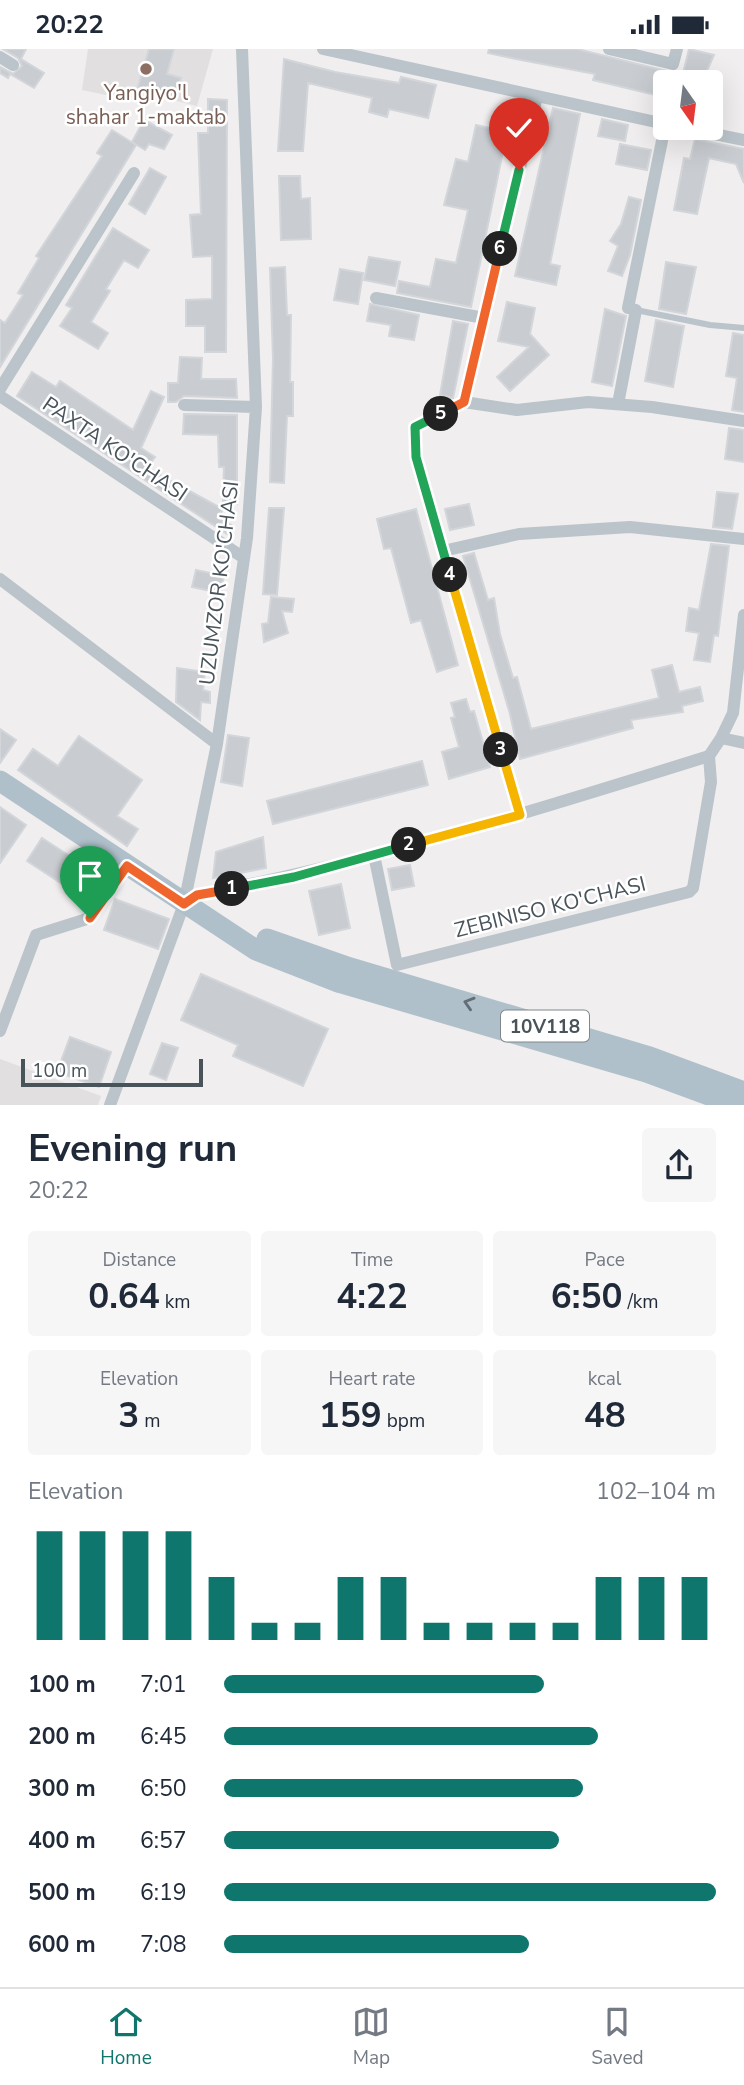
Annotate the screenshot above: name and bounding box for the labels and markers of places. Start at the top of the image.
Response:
marker: Yangiyo'l shahar 1-maktab [138,61,154,77]
place label: Yangiyo'l shahar 1-maktab [66,79,226,131]
pin [489,98,549,170]
pin: 6 [482,231,518,267]
pin: 5 [424,397,458,431]
pin: 4 [433,557,468,593]
pin: 3 [484,733,518,767]
pin: 2 [392,827,426,863]
pin [60,846,120,918]
pin: 1 [215,871,250,907]

